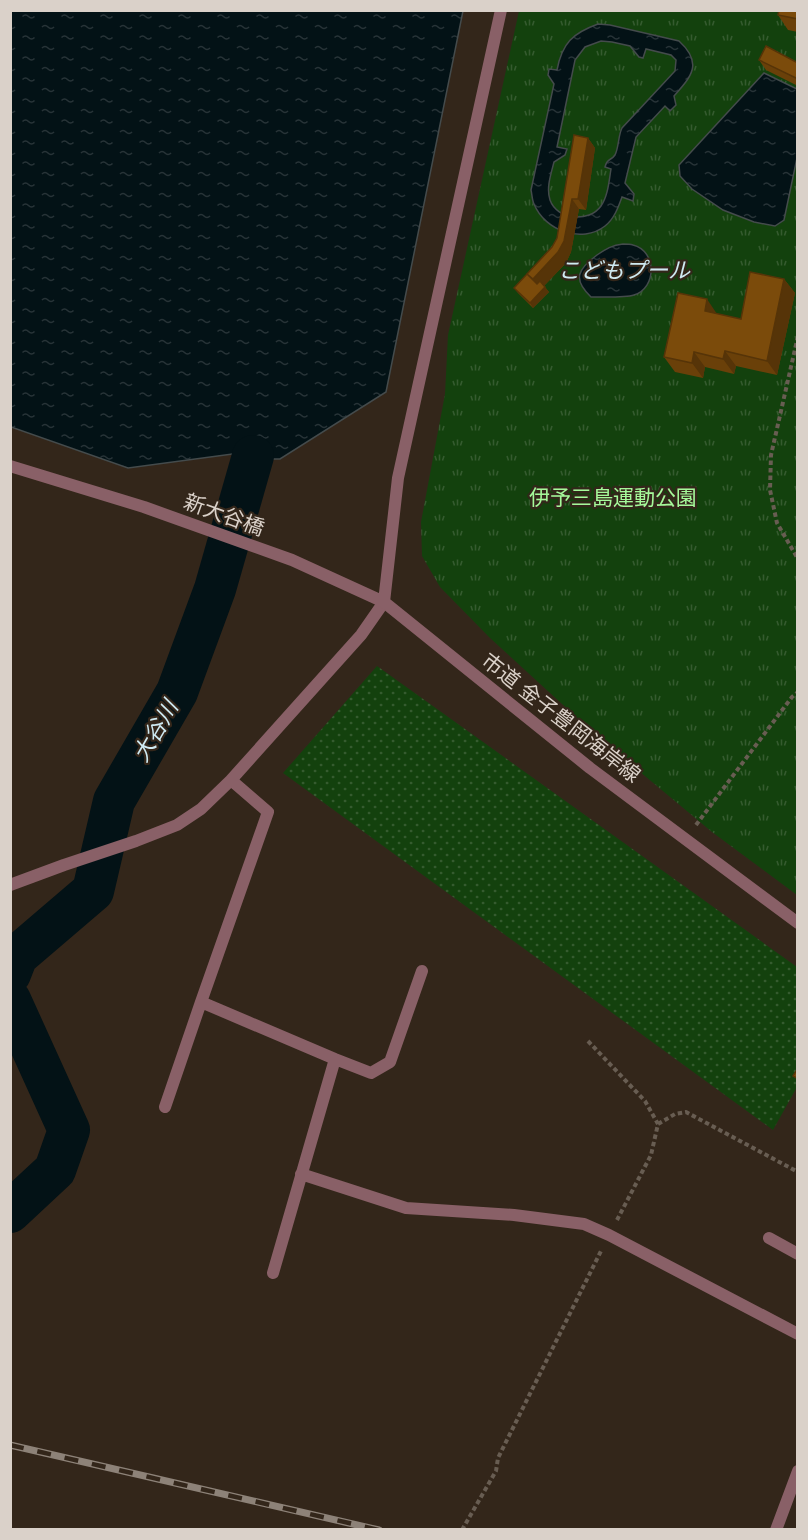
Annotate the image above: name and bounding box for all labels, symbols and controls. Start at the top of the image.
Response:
water label: こどもプール [558,257,691,284]
park label: 伊予三島運動公園 [529,485,697,511]
street label: 新大谷橋 [180,488,268,542]
street label: 市道 金子豊岡海岸線 [476,648,646,788]
water label: 大谷川 [127,694,185,767]

